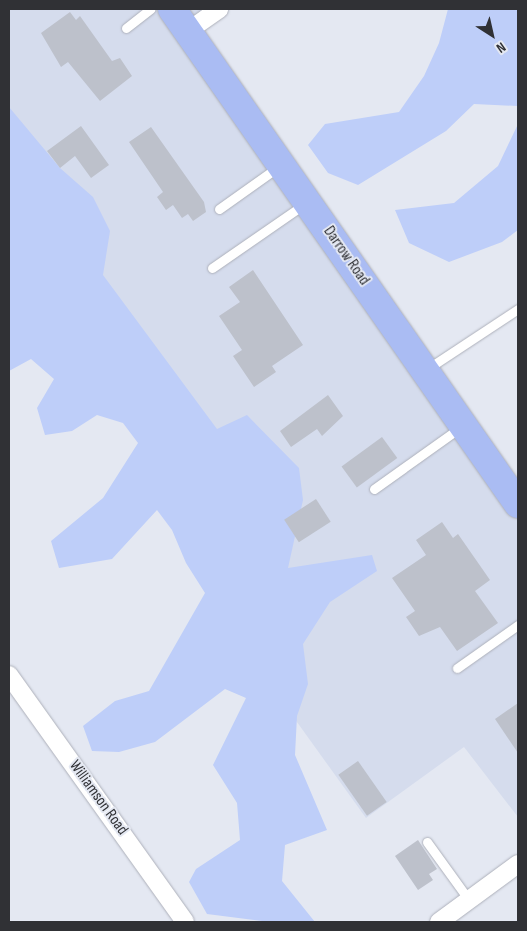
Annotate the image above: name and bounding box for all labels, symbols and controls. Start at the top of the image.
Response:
north arrow [467,10,517,60]
text: N [493,39,509,57]
street label: Darrow Road [319,223,373,289]
street label: Williamson Road [65,757,131,839]

